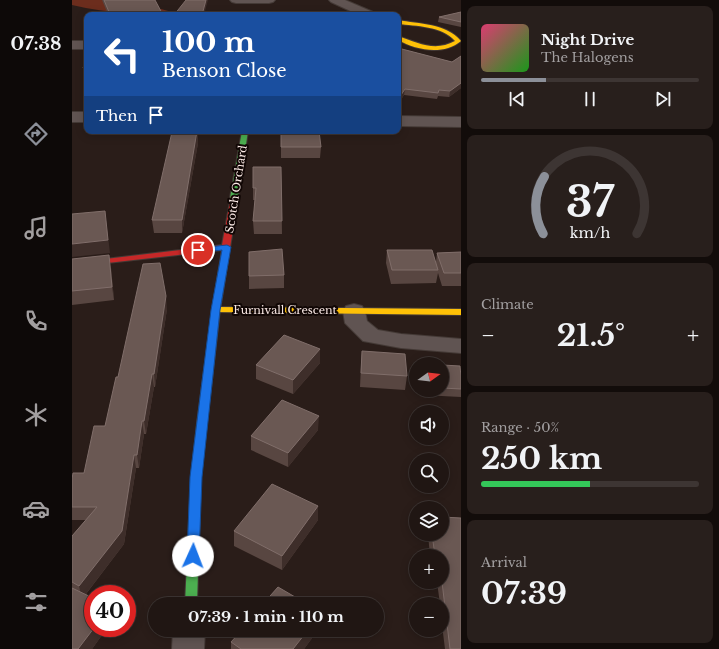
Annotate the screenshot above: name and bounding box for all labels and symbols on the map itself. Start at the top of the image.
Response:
street label: Scotch Orchard [222,144,250,234]
pin [181,233,215,267]
street label: Furnivall Crescent [233,303,338,317]
north arrow [409,357,449,397]
position arrow [172,535,214,577]
speed limit sign: 40 [84,585,136,637]

